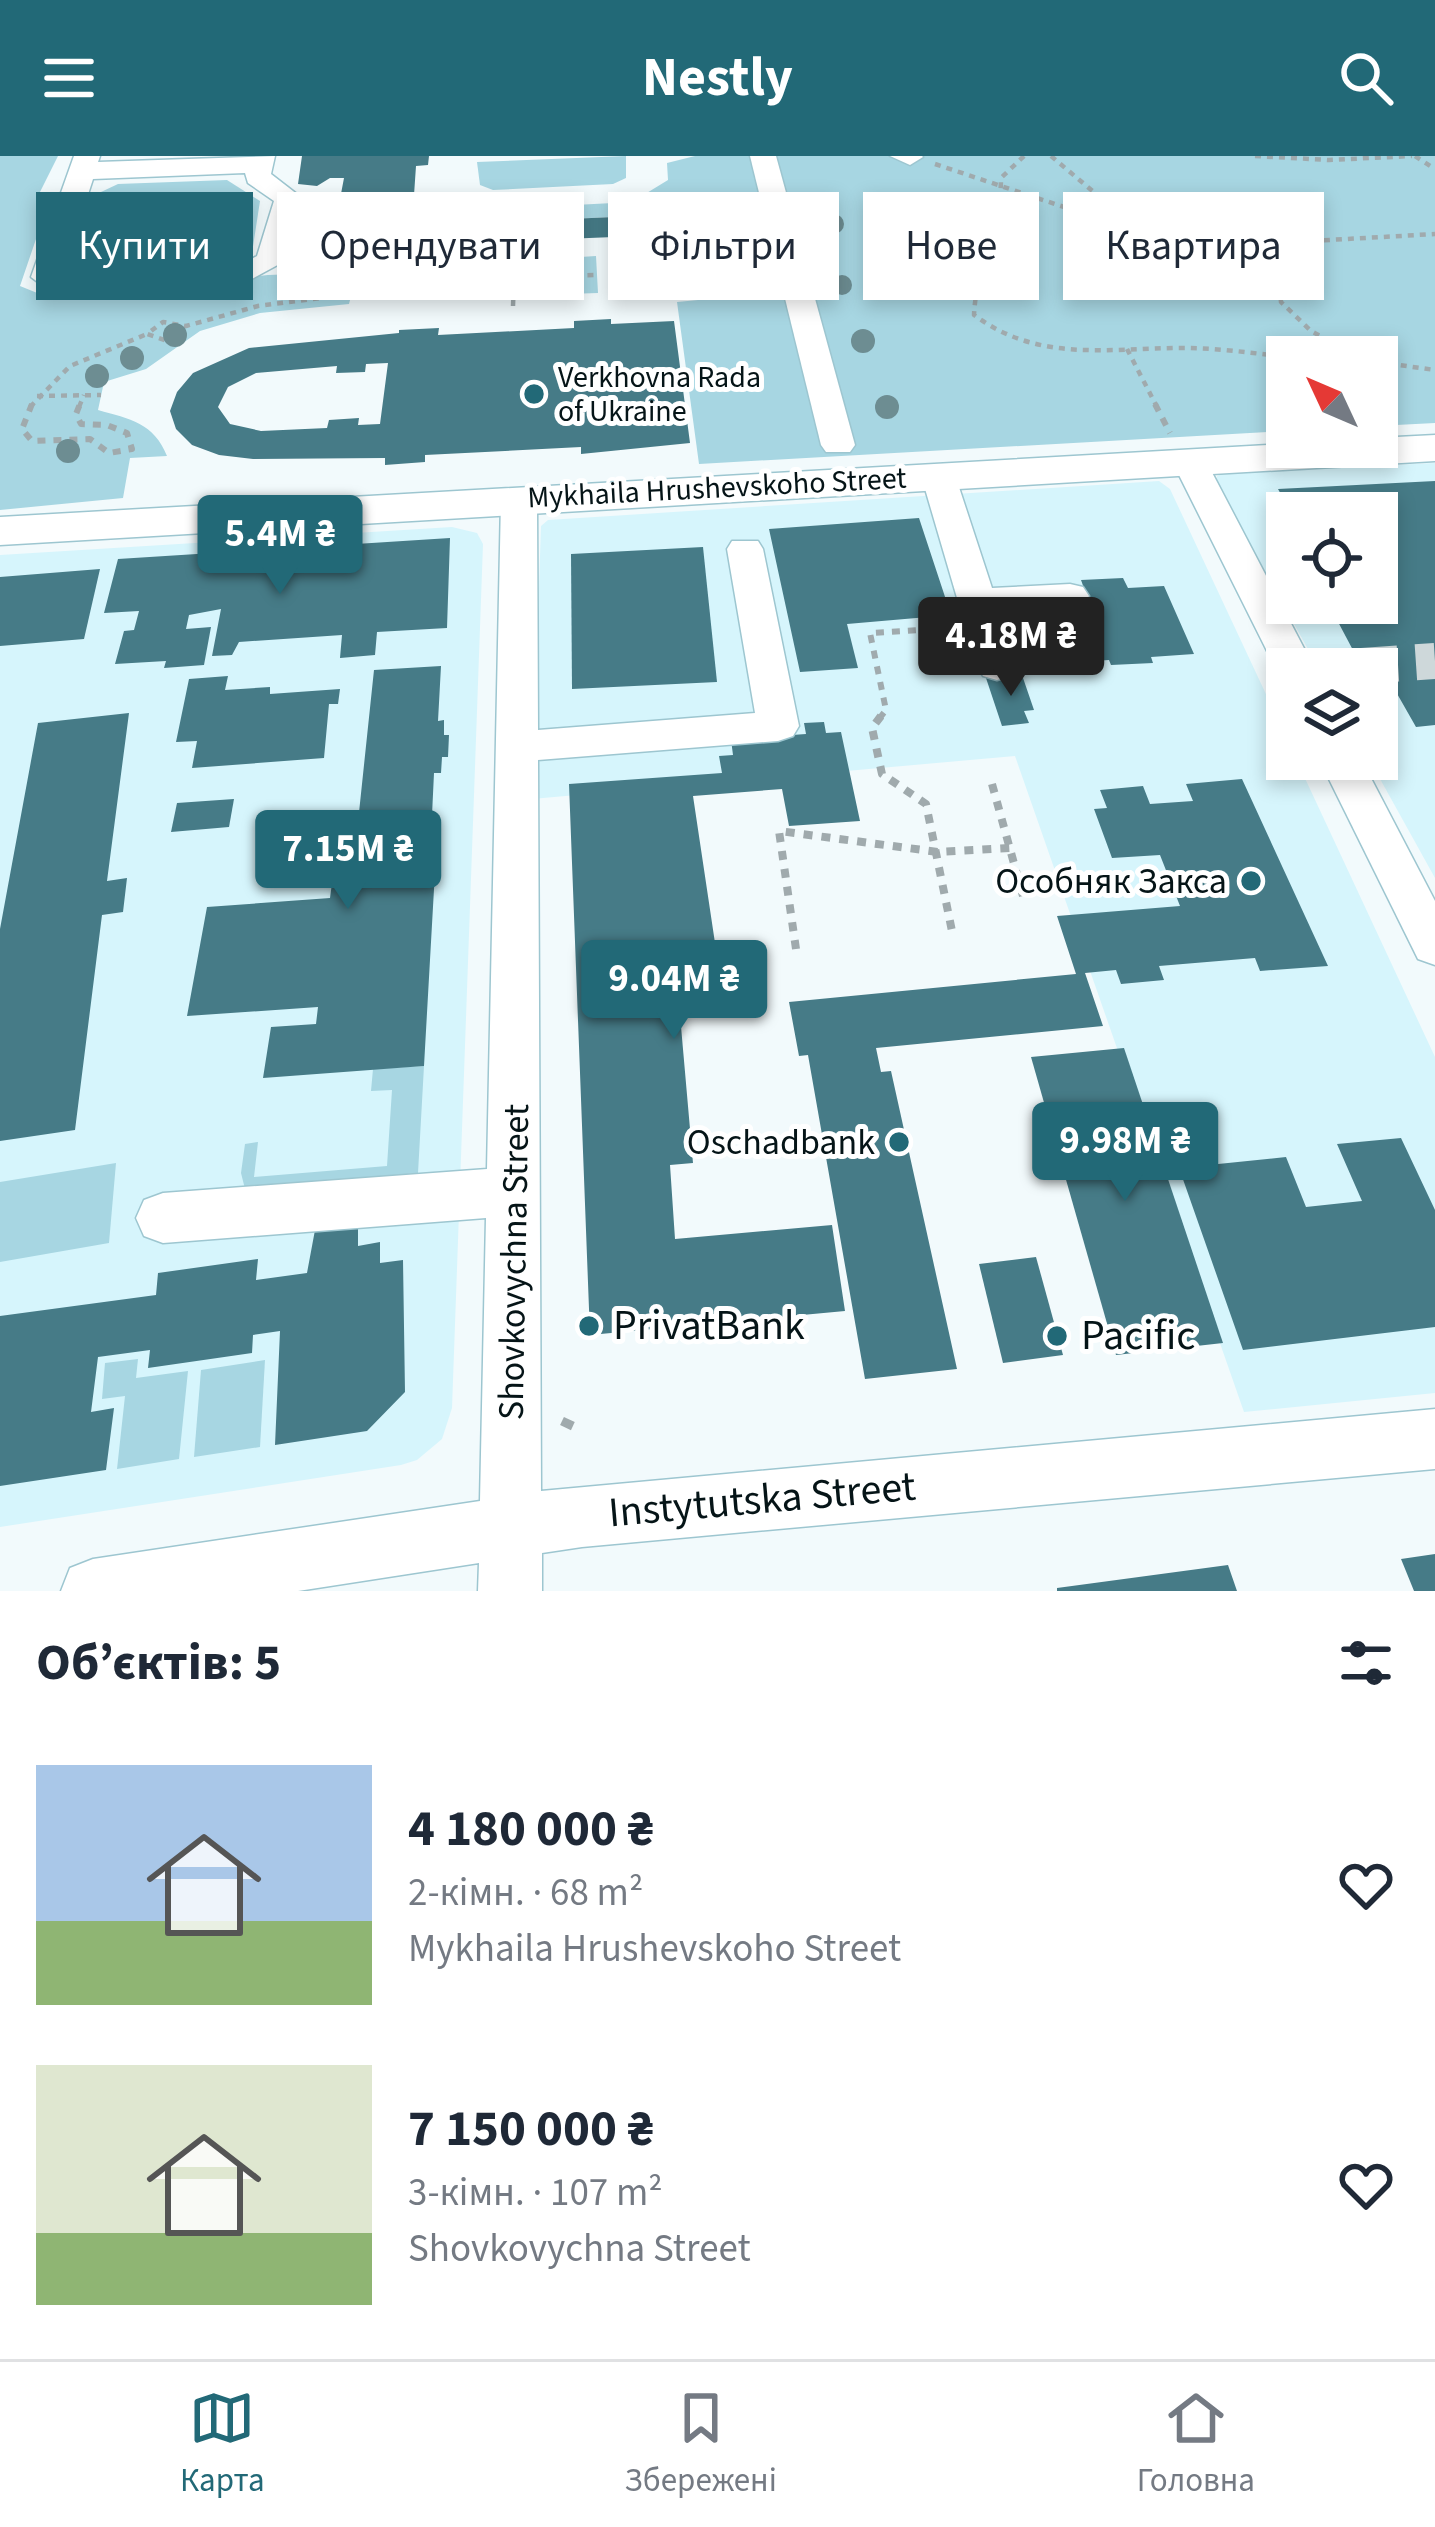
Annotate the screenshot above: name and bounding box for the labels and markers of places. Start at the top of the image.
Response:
place label: Verkhovna Rada of Ukraine [558,356,761,433]
marker: Verkhovna Rada of Ukraine [521,381,547,407]
pin: 5.4M ₴ [182,495,378,597]
pin: 4.18M ₴ [900,597,1122,699]
pin: 7.15M ₴ [237,810,459,912]
place label: Особняк Закса [995,856,1227,907]
marker: Особняк Закса [1238,868,1264,894]
pin: 9.04M ₴ [563,940,785,1042]
pin: 9.98M ₴ [1014,1102,1236,1204]
place label: Oschadbank [687,1117,875,1168]
marker: Oschadbank [886,1129,912,1155]
place label: PrivatBank [613,1296,805,1356]
place label: Pacific [1081,1306,1195,1366]
marker: PrivatBank [576,1313,602,1339]
marker: Pacific [1044,1323,1070,1349]

